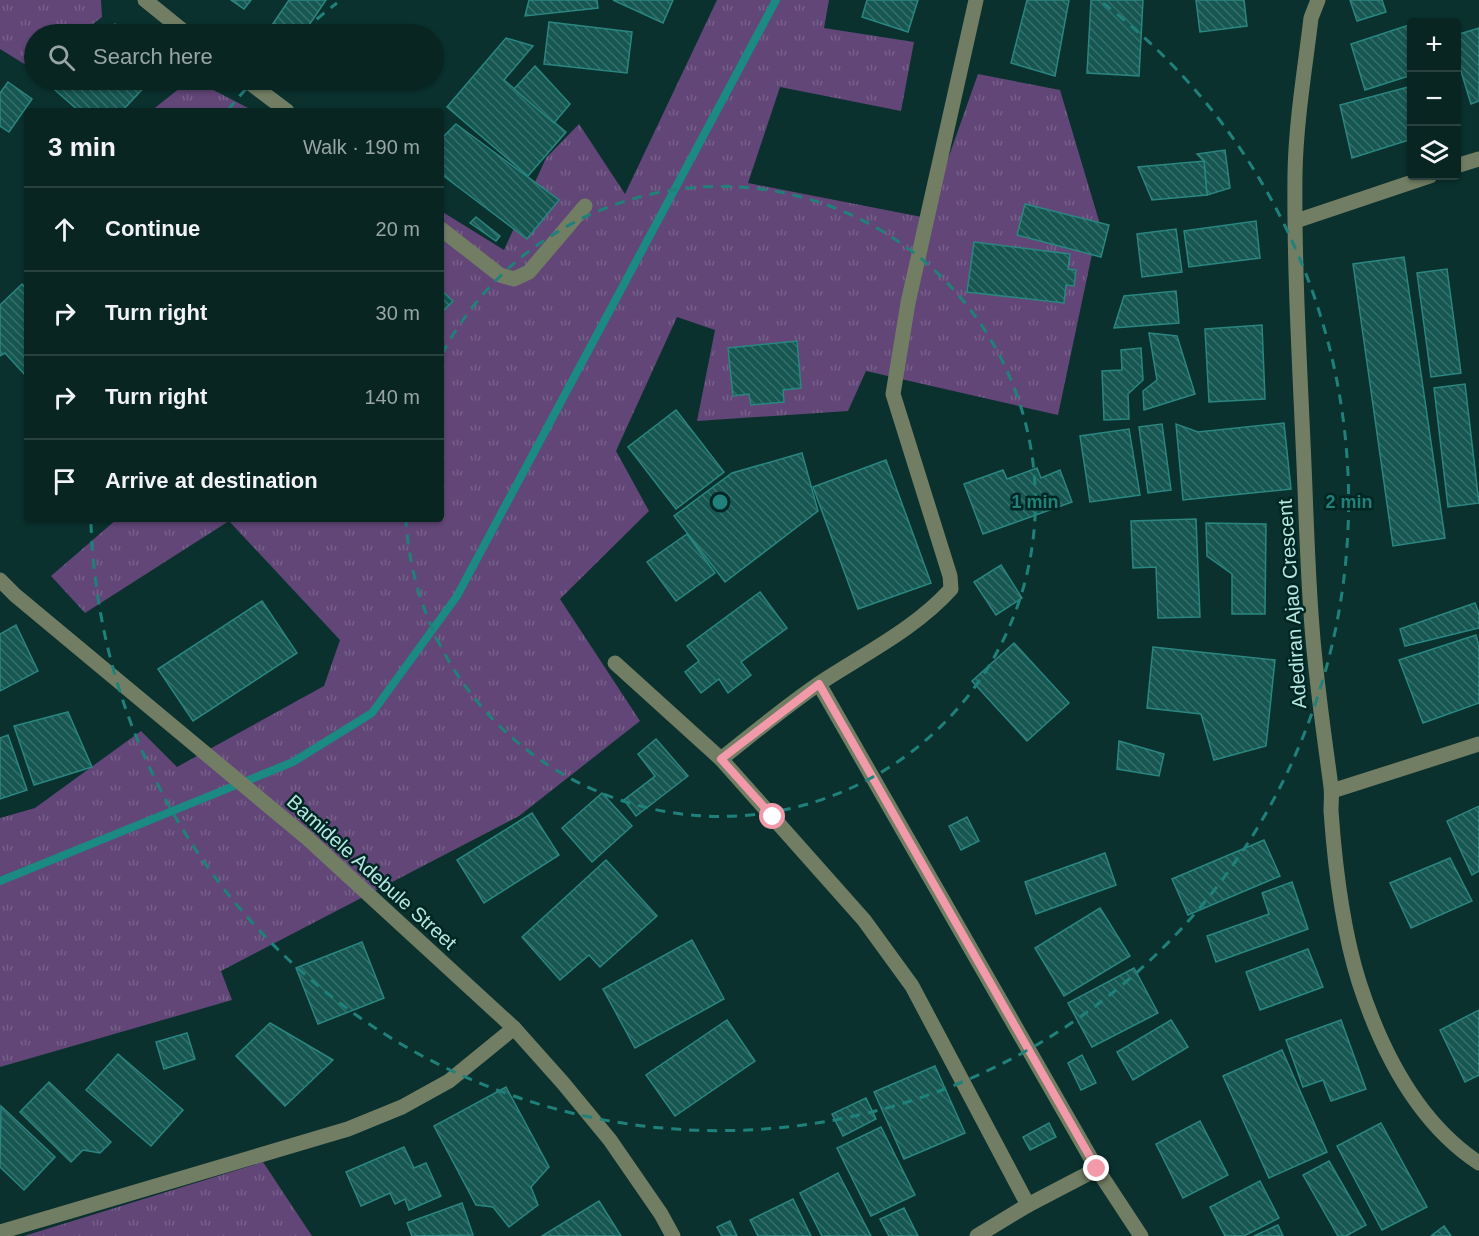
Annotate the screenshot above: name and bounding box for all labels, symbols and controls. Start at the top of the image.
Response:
map controls [1407,18,1461,180]
button: + [1407,18,1461,72]
search box [24,24,444,90]
icon: search [45,41,78,74]
text: Search here [93,44,213,69]
button: − [1407,72,1461,126]
button: layers [1407,126,1461,180]
text: 3 min [48,132,116,162]
text: Walk · 190 m [303,136,420,158]
icon: ahead [48,213,81,246]
text: Continue [105,216,200,241]
text: 20 m [376,218,420,240]
icon: right [48,297,81,330]
text: Turn right [105,300,207,325]
text: 30 m [376,302,420,324]
icon: right [48,381,81,414]
text: Turn right [105,384,207,409]
text: 140 m [364,386,420,408]
icon: arrive [48,465,81,498]
text: Arrive at destination [105,468,318,493]
centre of rings [710,492,730,512]
text: 1 min [1011,492,1059,512]
text: 2 min [1325,492,1373,512]
street label: Adediran Ajao Crescent [1274,498,1310,710]
street label: Bamidele Adebule Street [283,790,461,954]
route start [759,803,785,829]
route end [1083,1155,1109,1181]

